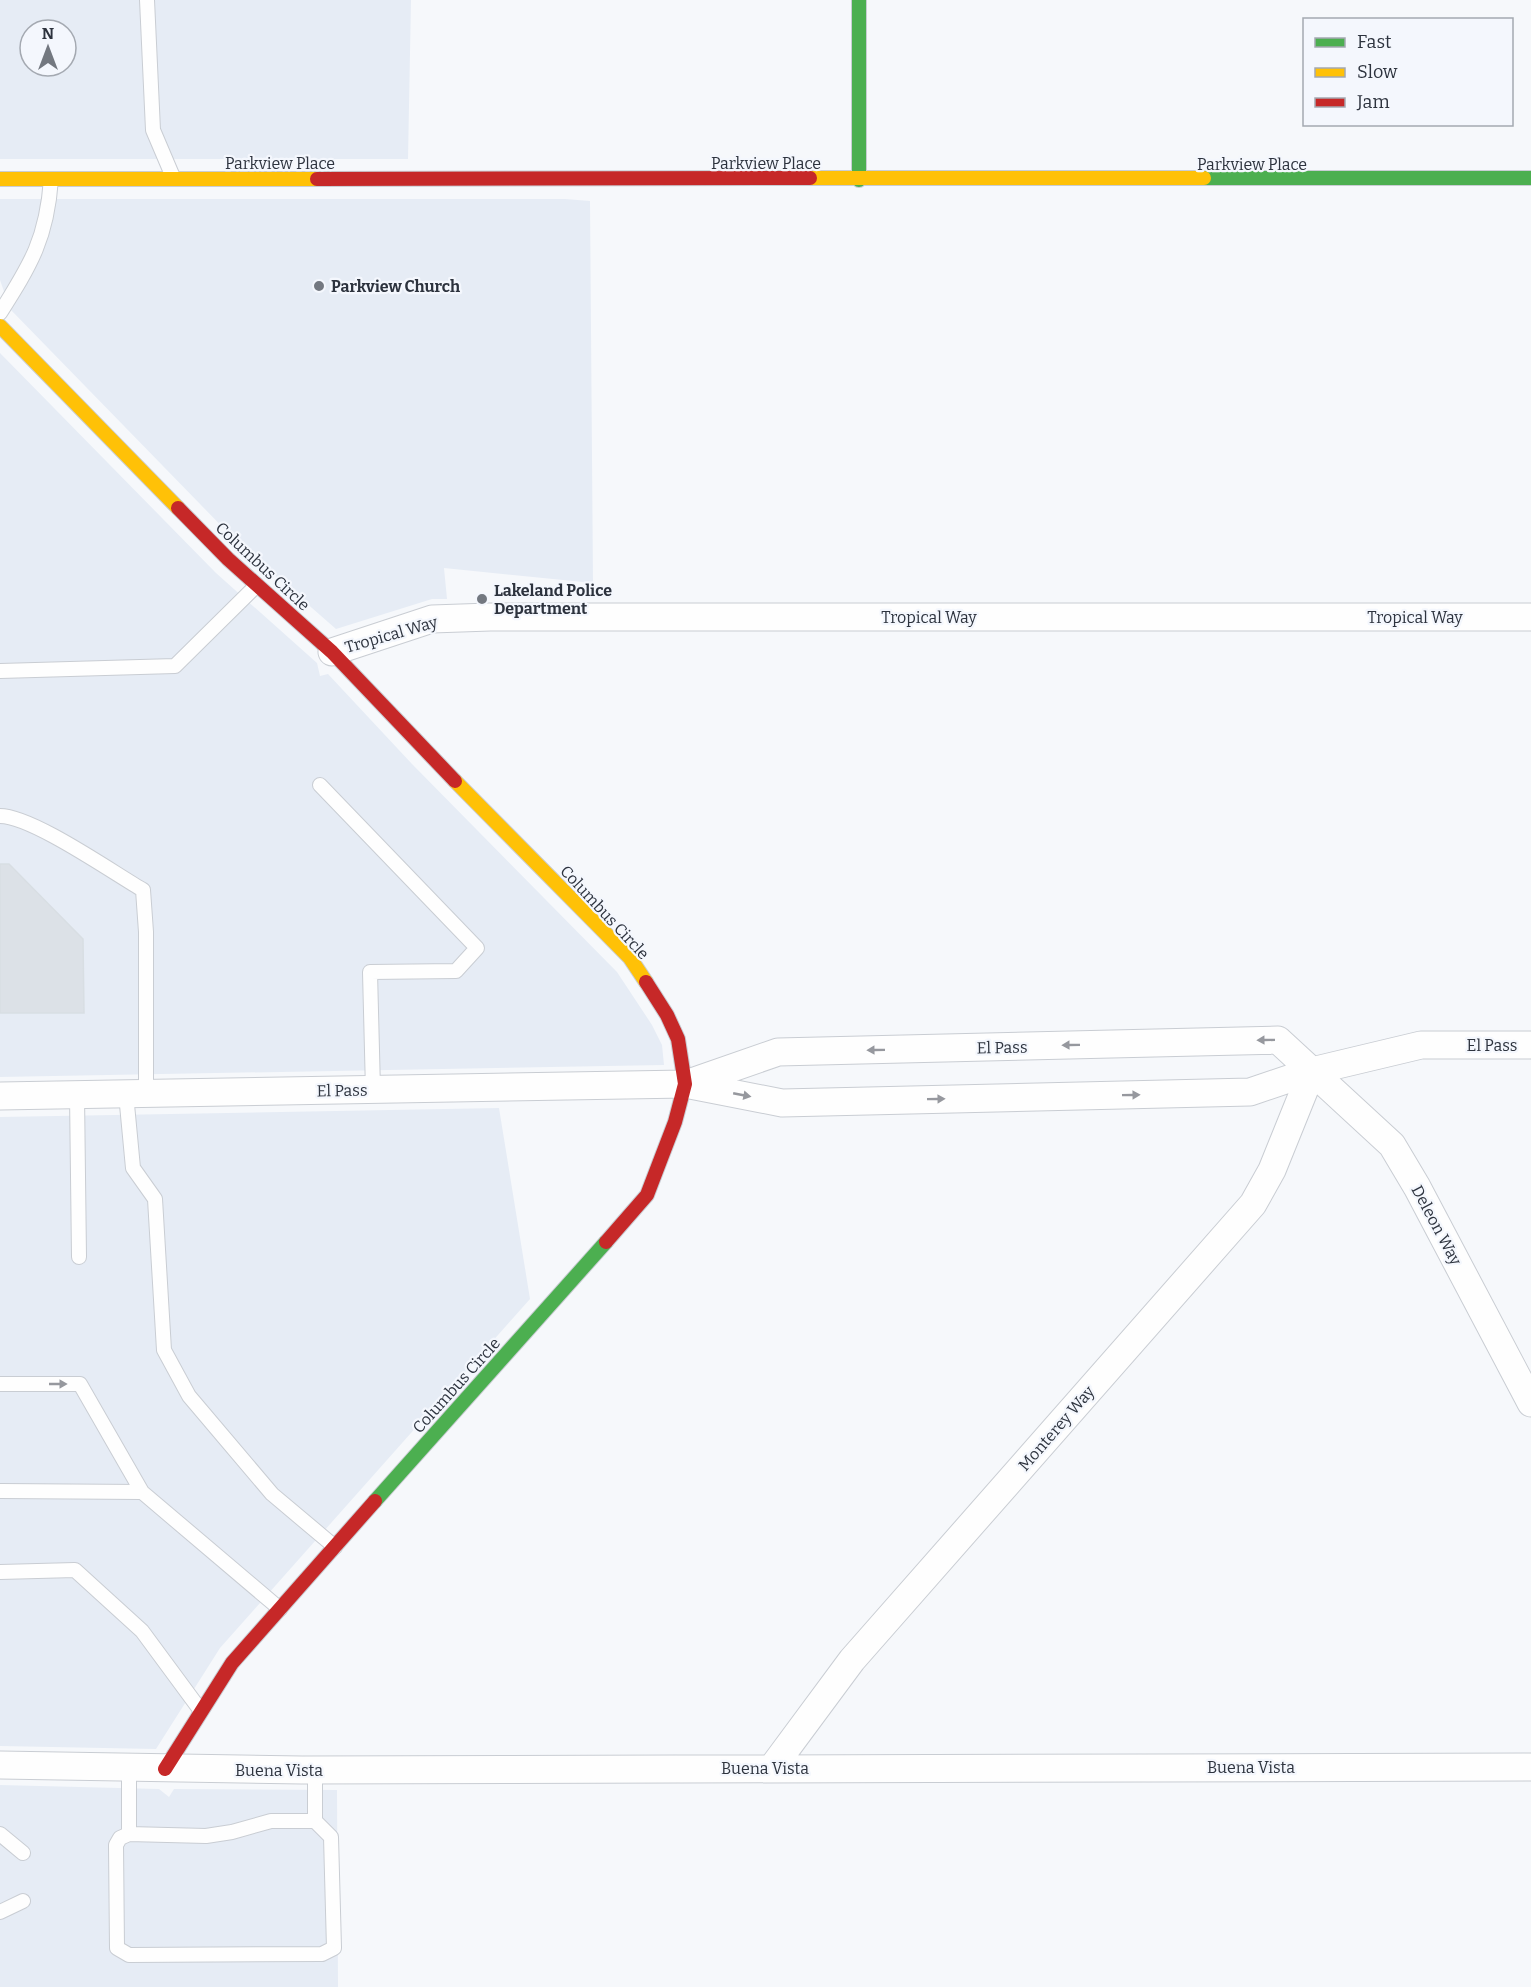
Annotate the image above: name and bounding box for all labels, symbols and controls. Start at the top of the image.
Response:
north arrow [18,18,78,78]
legend [1303,18,1513,126]
text: N [42,24,54,43]
text: Fast [1357,31,1392,53]
text: Slow [1357,61,1398,83]
text: Jam [1356,91,1390,113]
street label: Parkview Place [225,154,335,173]
street label: Parkview Place [711,154,821,173]
street label: Parkview Place [1197,155,1307,174]
place label: Parkview Church [331,277,460,296]
marker: Parkview Church [312,279,326,293]
street label: Columbus Circle [212,518,314,615]
place label: Lakeland Police Department [494,581,612,618]
marker: Lakeland Police Department [475,592,489,606]
street label: Tropical Way [881,608,977,627]
street label: Tropical Way [1367,608,1463,627]
street label: Tropical Way [343,612,440,657]
street label: Columbus Circle [556,861,653,963]
one-way arrow [1257,1035,1276,1045]
street label: El Pass [1467,1036,1517,1055]
street label: El Pass [976,1038,1028,1057]
one-way arrow [1062,1040,1081,1050]
one-way arrow [867,1045,886,1054]
street label: El Pass [316,1081,368,1100]
one-way arrow [1122,1090,1141,1099]
one-way arrow [733,1091,752,1100]
one-way arrow [927,1094,946,1104]
street label: Deleon Way [1408,1182,1466,1269]
street label: Columbus Circle [409,1334,504,1437]
one-way arrow [49,1379,68,1389]
street label: Monterey Way [1014,1382,1099,1475]
street label: Buena Vista [1207,1758,1295,1777]
street label: Buena Vista [721,1759,809,1778]
street label: Buena Vista [235,1761,323,1780]

